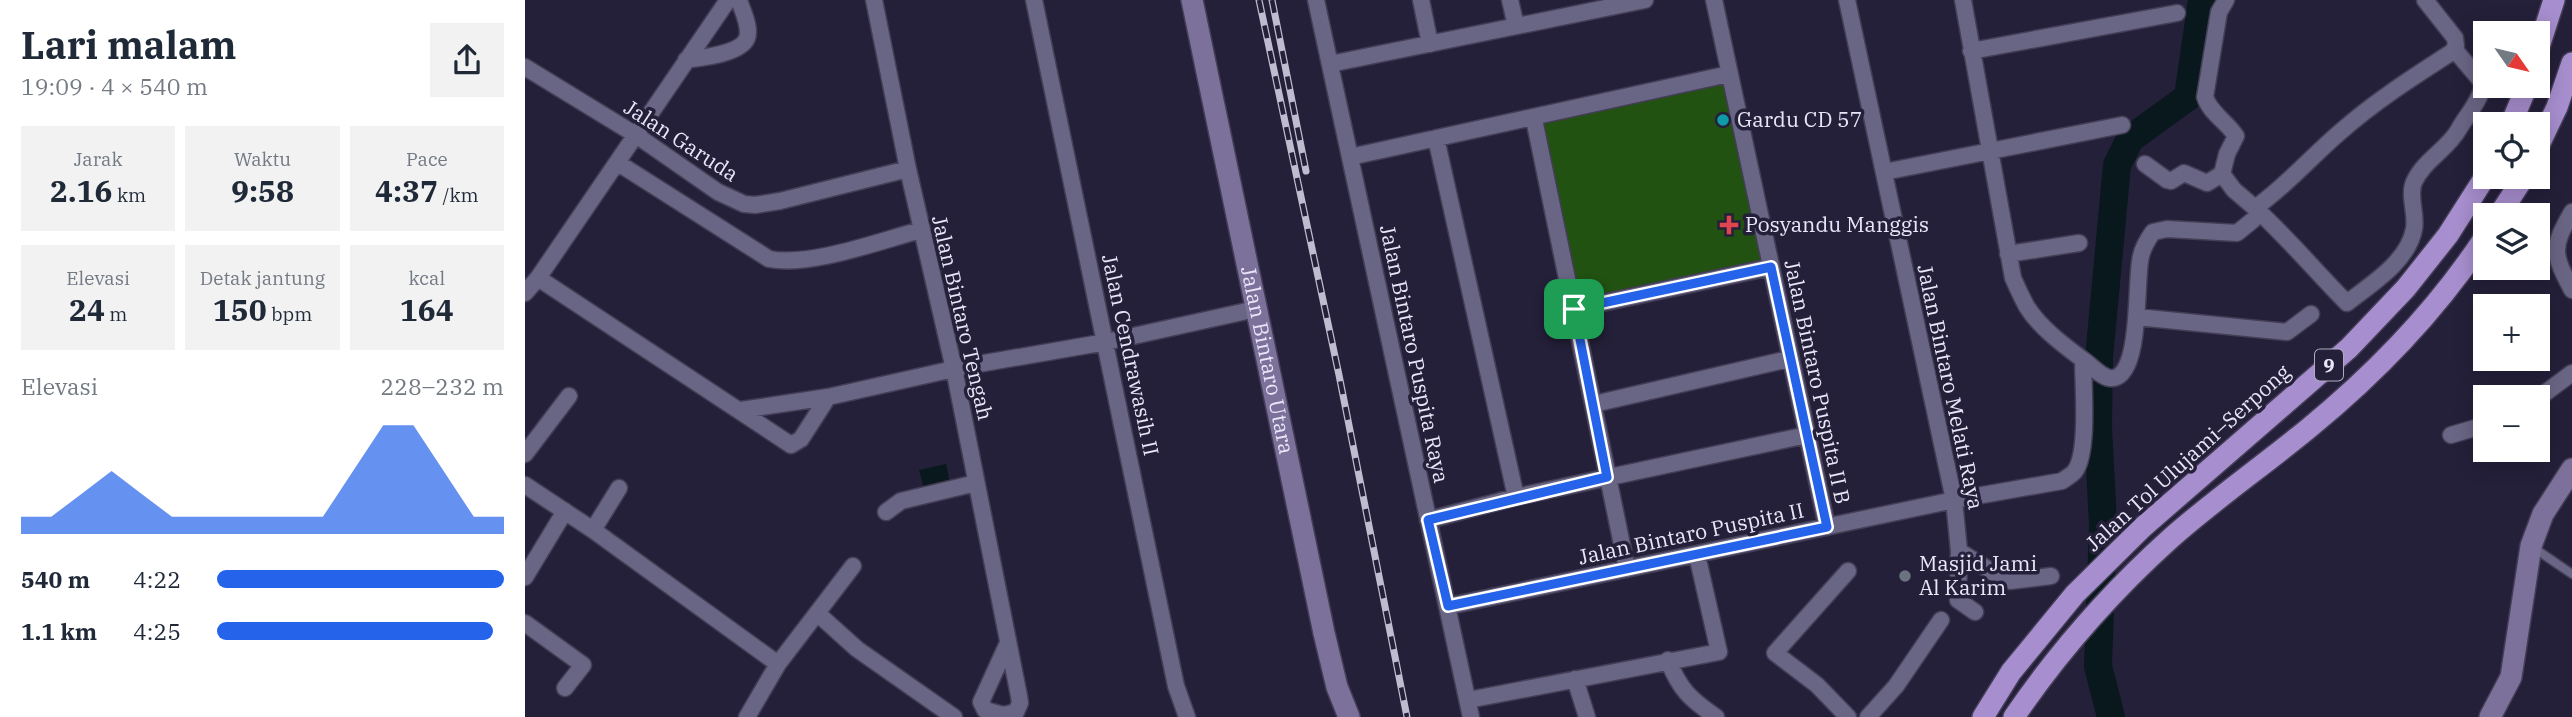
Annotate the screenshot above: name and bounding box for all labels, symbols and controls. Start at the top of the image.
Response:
text: Lari malam [21,20,237,69]
north arrow [2473,21,2550,98]
map controls [2473,21,2550,462]
button: share [430,23,504,97]
text: 19:09 · 4 × 540 m [21,71,208,101]
street label: Jalan Garuda [619,93,744,188]
place label: Gardu CD 57 [1737,105,1862,133]
marker: Gardu CD 57 [1715,112,1731,128]
button: locate [2473,112,2550,189]
text: Jarak [74,147,123,171]
text: Waktu [234,147,291,171]
text: Pace [406,147,448,171]
text: 2.16 [50,171,113,210]
text: 9:58 [231,171,294,210]
text: 4:37 [375,171,438,210]
text: km [113,183,146,207]
text: /km [438,183,479,207]
button: layers [2473,203,2550,280]
place label: Posyandu Manggis [1745,210,1929,238]
street label: Jalan Bintaro Tengah [926,213,1000,423]
marker: Posyandu Manggis [1719,215,1739,235]
street label: Jalan Bintaro Puspita Raya [1374,222,1456,486]
street label: Jalan Cendrawasih II [1096,251,1166,458]
street label: Jalan Bintaro Puspita II B [1778,257,1858,507]
street label: Jalan Bintaro Melati Raya [1911,262,1991,512]
street label: Jalan Bintaro Utara [1235,264,1301,457]
text: Elevasi [66,266,130,290]
text: Detak jantung [200,266,325,290]
text: kcal [409,266,445,290]
pin [1544,279,1604,339]
text: 24 [69,290,105,329]
text: 150 [213,290,267,329]
text: 164 [400,290,454,329]
icon: arrive [1555,290,1593,328]
button: + [2473,294,2550,371]
text: m [105,302,127,326]
text: bpm [267,302,312,326]
road number: 9 [2315,350,2343,380]
street label: Jalan Tol Ulujami–Serpong [2079,357,2296,557]
text: Elevasi [21,371,98,401]
text: 228–232 m [380,371,504,401]
button: − [2473,385,2550,462]
street label: Jalan Bintaro Puspita II [1575,495,1806,571]
place label: Masjid Jami Al Karim [1919,549,2037,601]
text: 540 m [21,564,90,594]
text: 4:22 [133,564,181,594]
marker: Masjid Jami Al Karim [1897,568,1913,584]
text: 1.1 km [21,616,97,646]
text: 4:25 [133,616,181,646]

